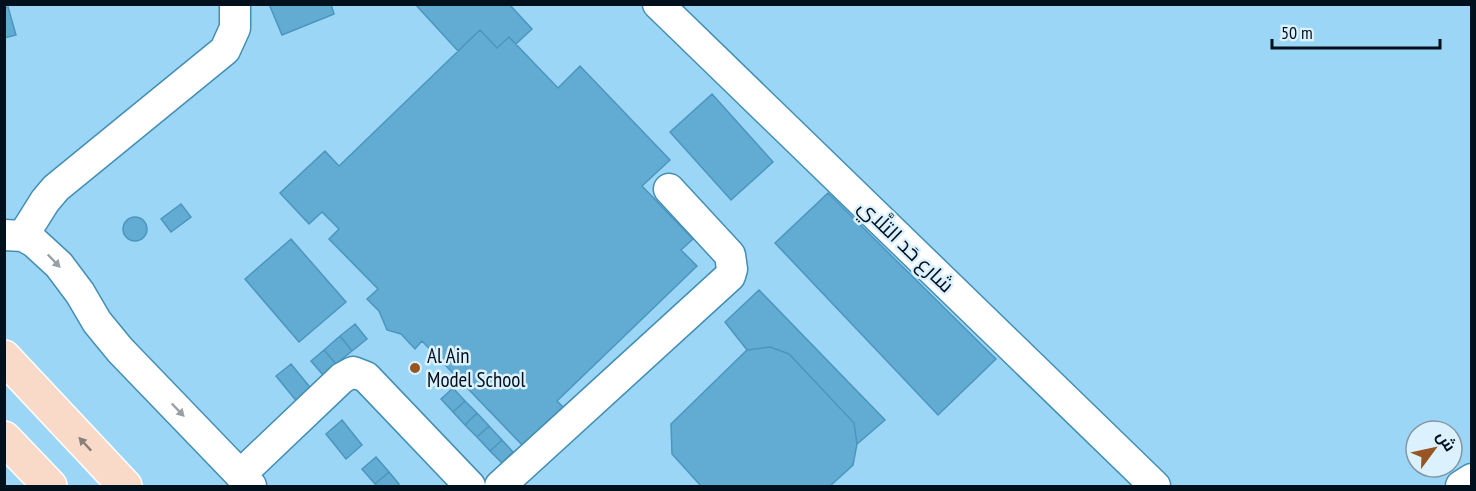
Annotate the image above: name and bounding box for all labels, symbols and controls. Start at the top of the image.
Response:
scale bar [1272,12,1440,50]
text: 50 m [1281,21,1313,44]
street label: شارع حَد التلَّاي [851,193,960,300]
one-way arrow [47,253,61,268]
place label: Al Ain Model School [427,342,525,393]
marker: Al Ain Model School [408,361,422,375]
one-way arrow [170,403,184,417]
north arrow [1404,419,1464,479]
text: ش [1433,427,1461,455]
one-way arrow [78,436,92,451]

